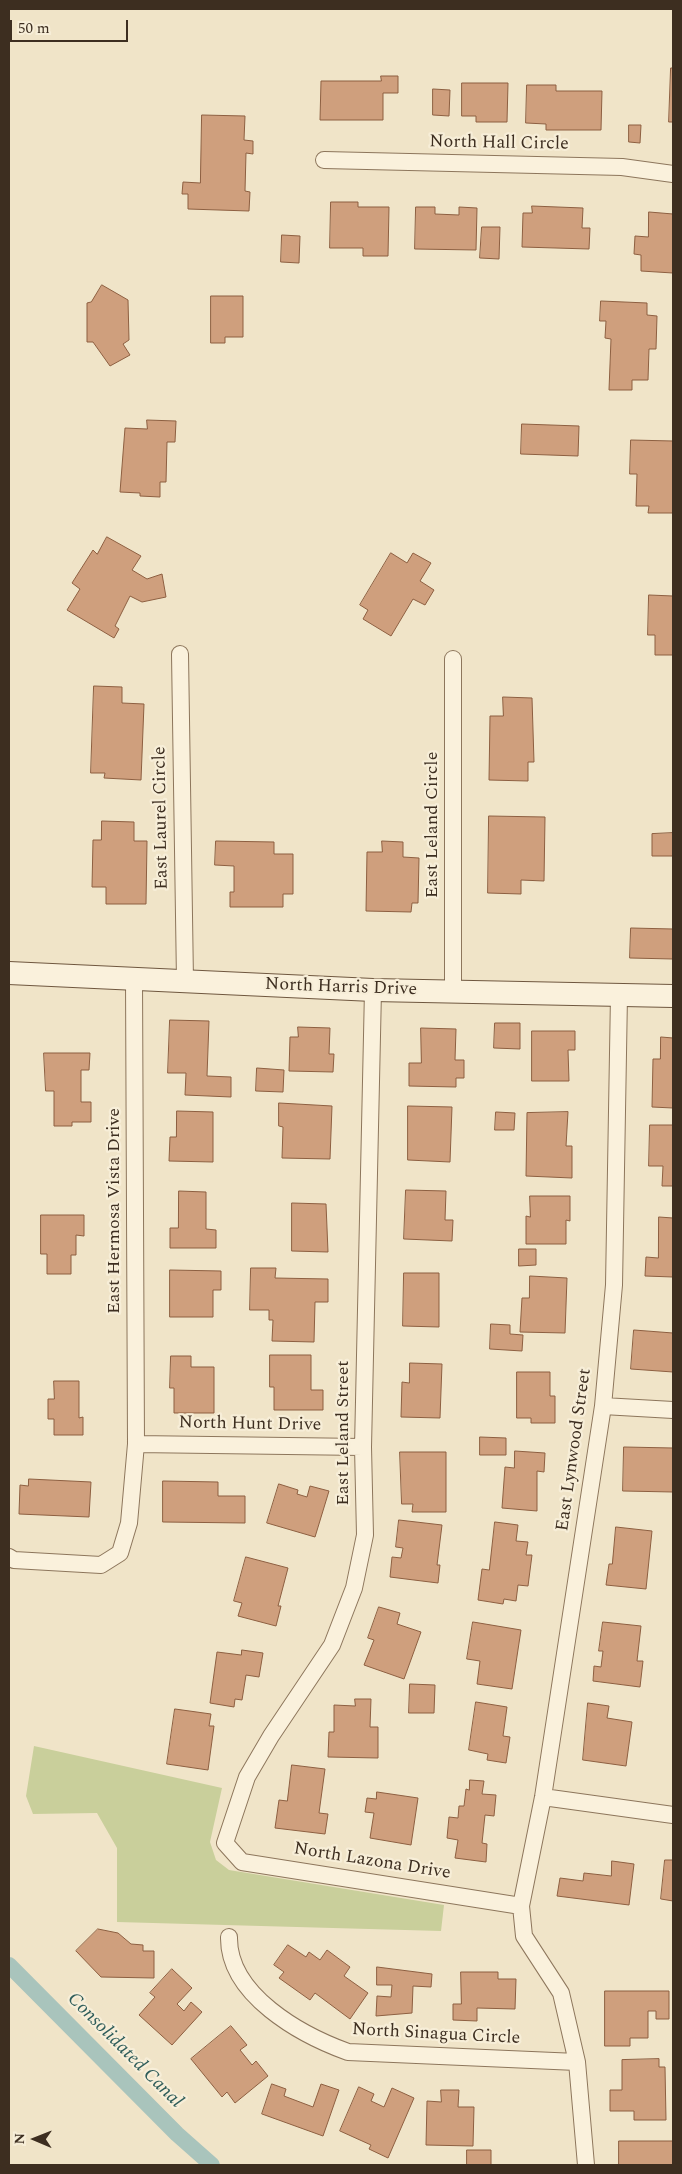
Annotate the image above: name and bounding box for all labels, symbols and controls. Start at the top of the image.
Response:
scale bar [12,10,130,42]
text: 50 m [18,17,50,40]
street label: North Hall Circle [429,132,569,156]
street label: East Laurel Circle [150,746,174,890]
street label: East Leland Circle [422,752,444,898]
street label: North Harris Drive [265,975,417,1001]
street label: East Hermosa Vista Drive [104,1108,126,1314]
street label: East Leland Street [333,1360,355,1506]
street label: East Lynwood Street [553,1367,597,1533]
street label: North Hunt Drive [178,1413,322,1437]
street label: North Lazona Drive [292,1839,452,1885]
water label: Consolidated Canal [61,1988,187,2114]
street label: North Sinagua Circle [351,2020,521,2050]
north arrow [10,2114,60,2164]
text: N [9,2133,30,2145]

